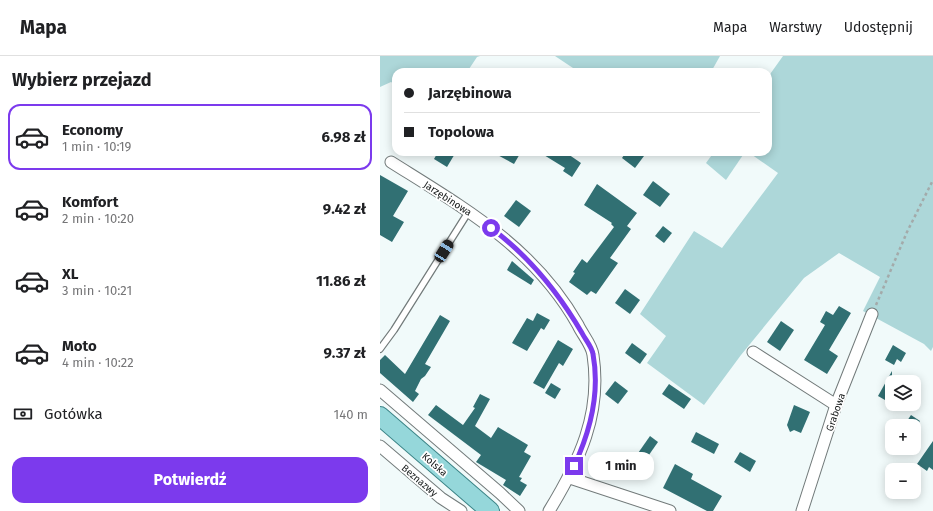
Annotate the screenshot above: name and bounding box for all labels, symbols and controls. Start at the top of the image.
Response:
text: Mapa [20,16,67,39]
text: Mapa [713,19,747,36]
text: Warstwy [769,19,822,36]
text: Udostępnij [844,19,913,36]
text: Wybierz przejazd [12,69,152,91]
text: Jarzębinowa [428,84,512,102]
icon: car [14,119,50,155]
text: Economy [62,121,123,139]
text: Topolowa [428,123,494,141]
text: 6.98 zł [322,128,366,146]
text: 1 min · 10:19 [62,139,131,154]
street label: Jarzębinowa [421,179,474,219]
icon: car [14,191,50,227]
text: Komfort [62,193,118,211]
text: 9.42 zł [323,200,366,218]
text: 2 min · 10:20 [62,211,134,226]
route start [482,219,500,237]
car [433,238,455,264]
icon: car [14,263,50,299]
text: XL [62,265,78,283]
text: 11.86 zł [316,272,366,290]
text: 3 min · 10:21 [62,283,132,298]
icon: car [14,335,50,371]
text: Moto [62,337,97,355]
text: 9.37 zł [323,344,366,362]
text: 4 min · 10:22 [62,355,134,370]
map controls [885,375,921,499]
button: layers [885,375,921,411]
street label: Grabowa [824,392,848,433]
icon: cash [12,403,34,425]
text: Gotówka [44,405,103,423]
text: 140 m [334,407,368,422]
button: + [885,419,921,455]
street label: Kolska [419,451,449,479]
callout: 1 min [588,452,654,480]
button: Potwierdź [12,457,368,503]
route end [565,457,583,475]
text: 1 min [605,458,637,473]
street label: Beznazwy [399,462,440,499]
button: − [885,463,921,499]

